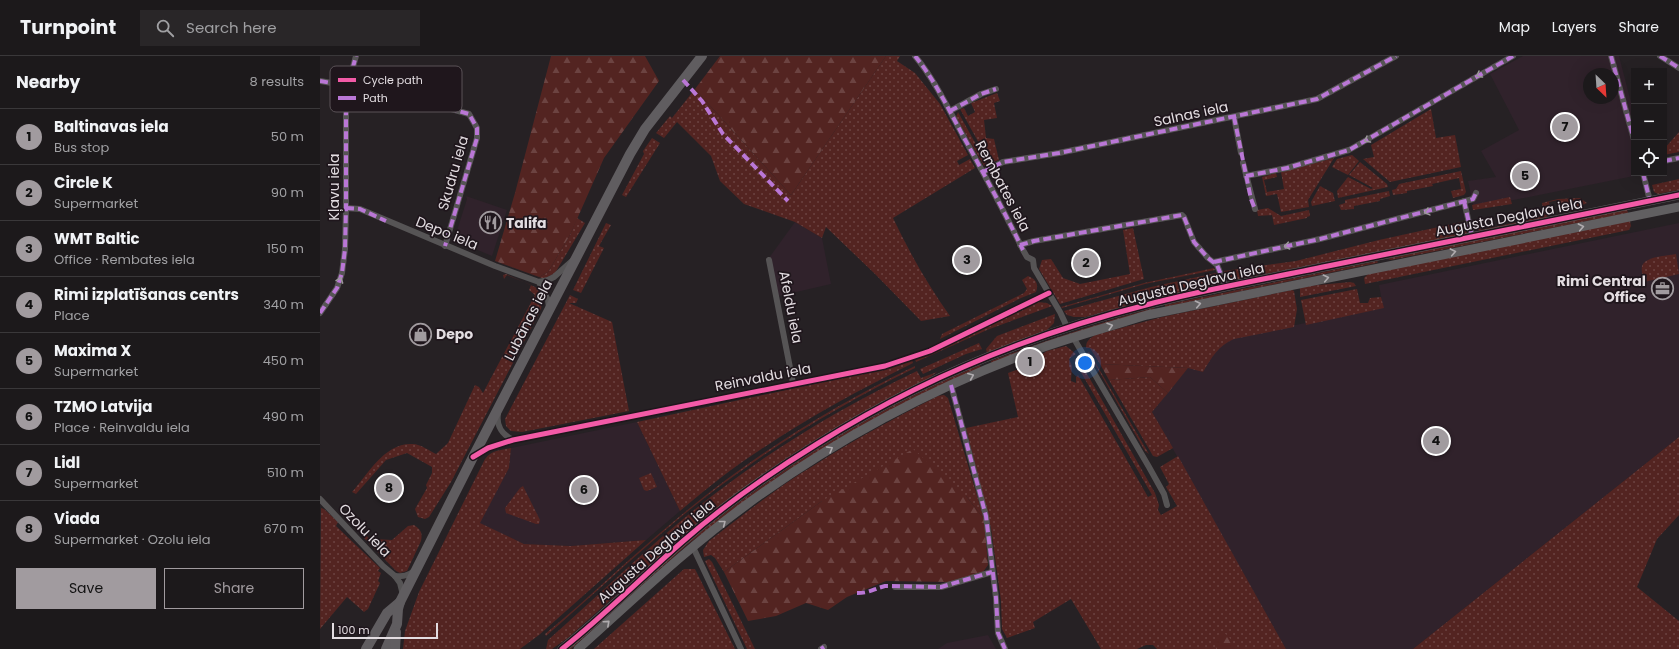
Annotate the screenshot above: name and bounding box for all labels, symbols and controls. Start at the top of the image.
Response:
search box [140,10,420,46]
text: Turnpoint [20,14,116,41]
icon: search [154,17,176,39]
text: Search here [186,17,276,38]
text: Map [1499,17,1530,37]
text: Layers [1552,17,1596,37]
text: Share [1618,17,1659,37]
legend [330,66,462,112]
north arrow [1583,68,1619,104]
map controls [1631,68,1667,176]
button: + [1631,68,1667,104]
text: Nearby [16,70,80,94]
one-way arrow [1476,71,1483,78]
text: 8 results [250,72,304,91]
text: Cycle path [363,72,423,88]
text: Path [363,90,388,106]
street label: Salnas iela [1152,96,1230,132]
button: − [1631,104,1667,140]
pin: 7 [1552,112,1578,142]
text: Baltinavas iela [54,116,169,137]
text: 1 [27,127,31,146]
text: 50 m [271,127,304,146]
street label: Skudru iela [433,133,473,213]
one-way arrow [1364,136,1371,143]
street label: Rembates iela [971,137,1035,235]
text: Bus stop [54,138,109,157]
button: locate [1631,140,1667,176]
street label: Kļavu iela [324,154,344,220]
pin: 5 [1512,161,1538,191]
text: Circle K [54,172,113,193]
text: 2 [25,183,33,202]
text: 90 m [271,183,304,202]
street label: Augusta Deglava iela [1434,193,1584,241]
text: Supermarket [54,194,138,213]
one-way arrow [1424,207,1431,216]
restaurant icon: Talifa [477,210,503,236]
street label: Depo iela [413,211,481,255]
place label: Talifa [506,213,547,233]
one-way arrow [1577,223,1584,231]
text: WMT Baltic [54,228,140,249]
text: 3 [25,239,33,258]
text: 150 m [267,239,304,258]
one-way arrow [1284,241,1290,250]
pin: 3 [954,245,980,275]
pin: 2 [1073,248,1099,278]
one-way arrow [1450,248,1456,257]
text: Office · Rembates iela [54,250,195,269]
street label: Augusta Deglava iela [1116,257,1266,311]
street label: Afeldu iela [774,269,808,345]
place label: Rimi Central Office [1557,271,1646,307]
one-way arrow [1323,274,1329,282]
street label: Lubānas iela [499,276,557,364]
office icon: Rimi Central Office [1649,276,1675,302]
one-way arrow [335,277,343,284]
text: Rimi izplatīšanas centrs [54,284,239,305]
text: 4 [25,295,33,314]
text: 340 m [263,295,304,314]
one-way arrow [1195,301,1202,309]
text: Place [54,306,89,325]
shop icon: Depo [408,321,434,347]
one-way arrow [1107,322,1114,331]
place label: Depo [436,324,473,344]
text: Maxima X [54,340,131,361]
pin: 1 [1017,347,1043,377]
text: 5 [25,351,33,370]
text: 450 m [263,351,304,370]
your location [1075,353,1095,373]
street label: Reinvaldu iela [713,358,813,396]
text: Supermarket [54,362,138,381]
one-way arrow [967,373,974,381]
text: TZMO Latvija [54,396,152,417]
text: 6 [25,407,33,426]
text: 490 m [263,407,304,426]
text: Place · Reinvaldu iela [54,418,190,437]
pin: 4 [1423,426,1449,456]
one-way arrow [826,446,833,453]
text: Lidl [54,452,80,473]
text: 7 [26,463,32,482]
text: 510 m [267,463,304,482]
pin: 8 [376,473,402,503]
text: Supermarket [54,474,138,493]
pin: 6 [571,475,597,505]
street label: Augusta Deglava iela [593,494,719,608]
street label: Ozolu iela [334,499,396,561]
text: Viada [54,508,100,529]
text: 8 [25,519,33,538]
text: 670 m [264,519,304,538]
one-way arrow [719,520,726,527]
text: Supermarket · Ozolu iela [54,530,211,549]
button: Save [16,568,156,609]
button: Share [164,568,304,609]
scale bar [332,621,438,640]
one-way arrow [603,621,610,628]
text: 100 m [338,622,370,638]

